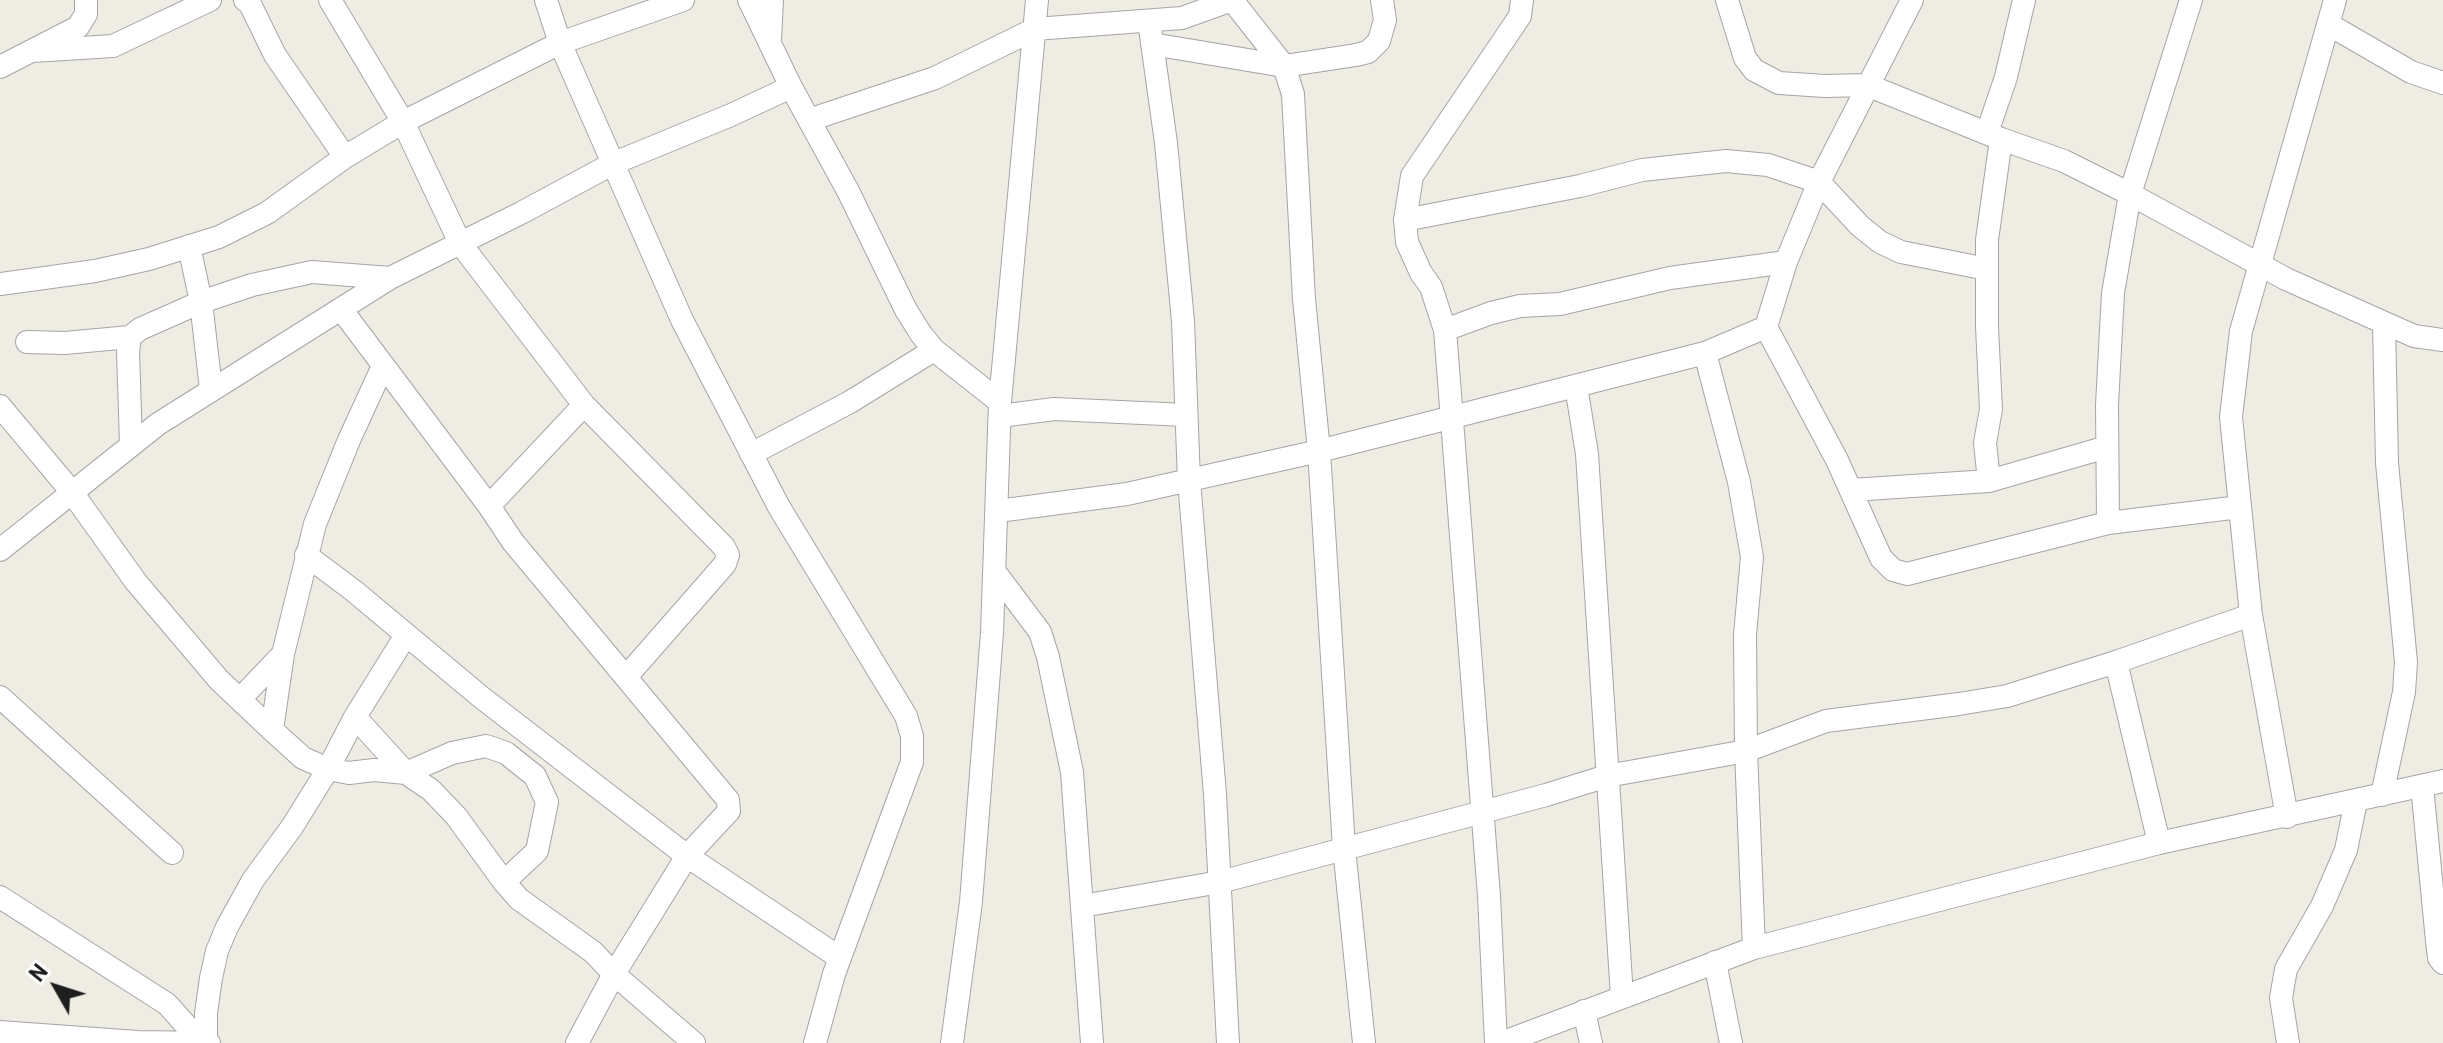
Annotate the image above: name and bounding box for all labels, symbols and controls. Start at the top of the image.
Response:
north arrow [16,947,96,1027]
text: N [23,958,52,986]

